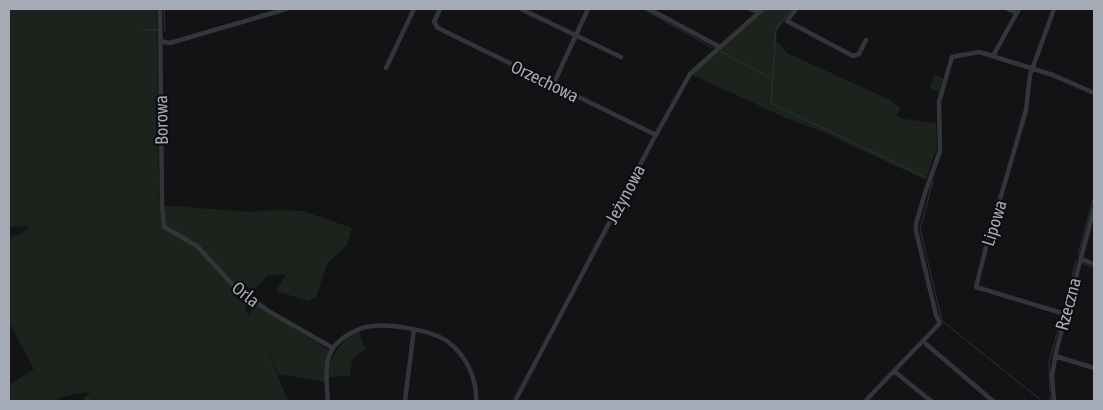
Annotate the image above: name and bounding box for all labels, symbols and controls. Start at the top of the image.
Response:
street label: Orzechowa [508,56,582,106]
street label: Borowa [150,95,172,145]
street label: Jeżynowa [601,161,649,227]
street label: Lipowa [977,198,1011,248]
street label: Rzeczna [1051,275,1085,333]
street label: Orla [228,277,264,311]

